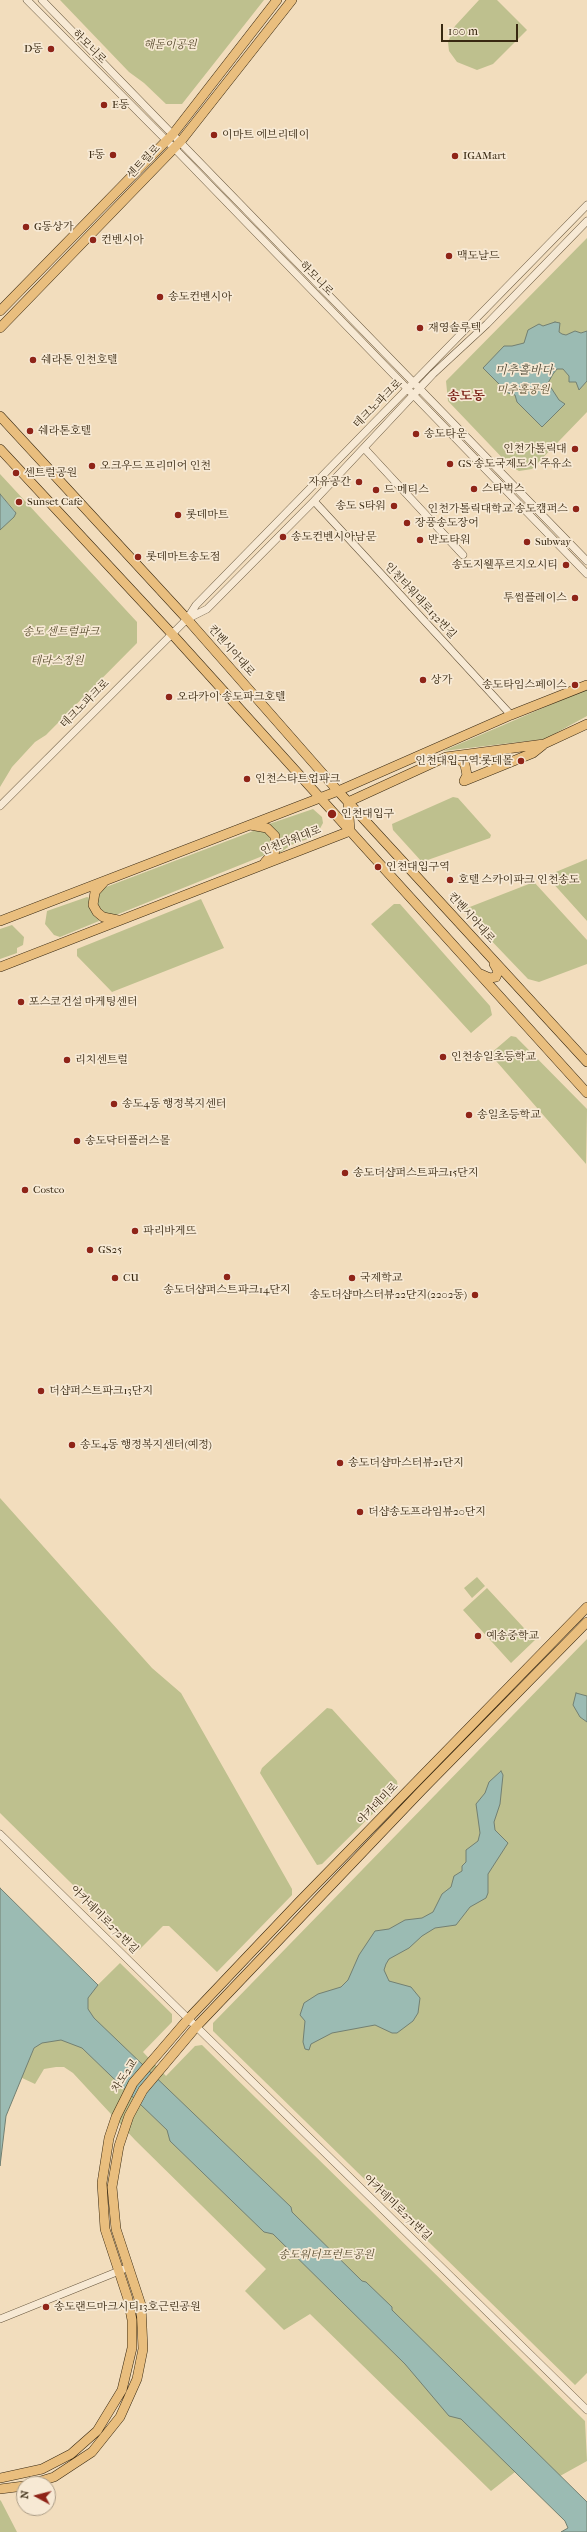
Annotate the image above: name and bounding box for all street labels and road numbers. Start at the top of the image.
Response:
street label: 하모니로 [69,27,109,67]
street label: 센트럴로 [124,142,164,182]
street label: 하모니로 [296,259,336,299]
street label: 테크노파크로 [351,377,405,431]
street label: 인천타워대로132번길 [381,560,459,642]
street label: 컨벤시아대로 [205,623,257,679]
street label: 테크노파크로 [58,677,112,731]
street label: 인천타워대로 [259,823,323,859]
street label: 컨벤시아대로 [445,890,497,946]
street label: 아카데미로 [355,1780,401,1828]
street label: 아카데미로272번길 [67,1883,141,1957]
street label: 차도2교 [109,2057,141,2095]
street label: 아카데미로271번길 [360,2172,434,2244]

